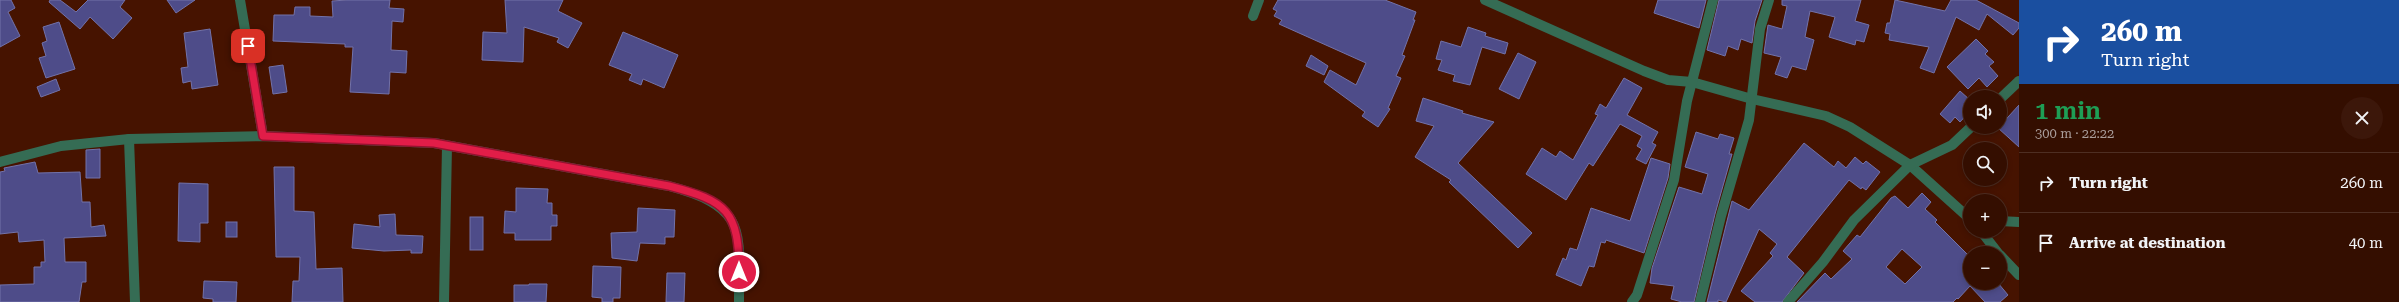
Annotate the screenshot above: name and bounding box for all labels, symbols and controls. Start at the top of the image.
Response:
text: 260 m [2101,15,2182,48]
icon: right [2035,16,2087,68]
pin [231,29,265,63]
icon: arrive [237,35,259,57]
text: Turn right [2101,49,2189,70]
map controls [1963,90,2007,290]
button: sound [1963,90,2007,134]
text: 1 min [2035,97,2101,125]
button: close [2341,97,2383,139]
text: 300 m · 22:22 [2035,126,2114,141]
button: search [1963,142,2007,186]
icon: right [2035,172,2057,194]
text: Turn right [2069,174,2148,192]
text: 260 m [2340,174,2383,192]
button: + [1963,194,2007,238]
icon: arrive [2035,232,2057,254]
text: Arrive at destination [2069,234,2225,252]
text: 40 m [2349,234,2383,252]
button: − [1963,246,2007,290]
position arrow [718,251,760,293]

